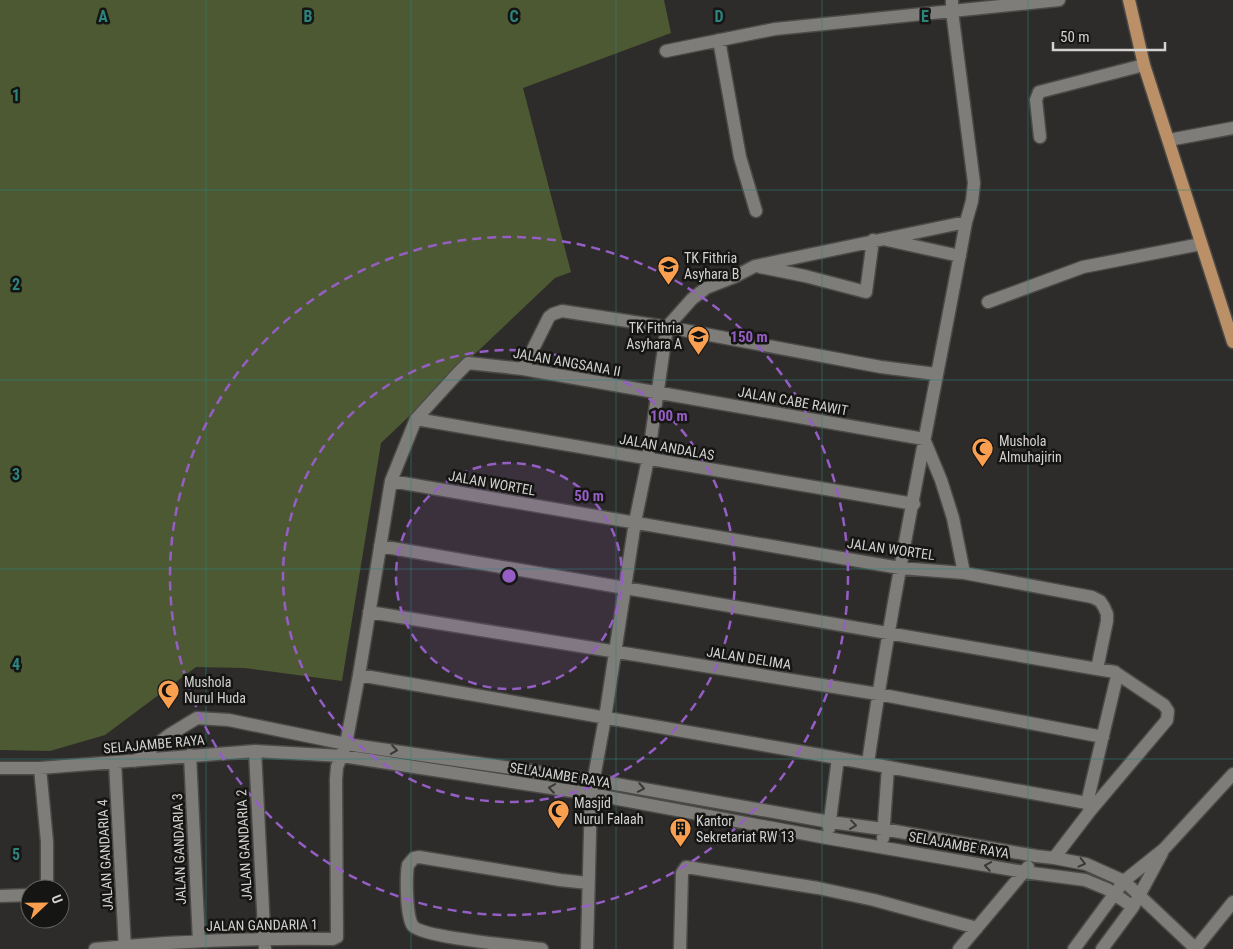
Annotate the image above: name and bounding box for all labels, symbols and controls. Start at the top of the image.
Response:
text: A [98,7,108,26]
text: B [304,7,313,26]
text: C [509,7,519,26]
text: D [714,7,724,26]
text: E [921,7,929,26]
scale bar [1053,20,1166,52]
text: 50 m [1060,28,1090,46]
text: 1 [12,86,20,105]
place label: TK Fithria Asyhara B [684,250,739,282]
school or university icon: TK Fithria Asyhara B [656,254,680,285]
text: 2 [12,275,20,294]
place label: TK Fithria Asyhara A [626,320,682,352]
school or university icon: TK Fithria Asyhara A [686,324,710,355]
text: 150 m [730,328,768,346]
street label: JALAN ANGSANA II [512,345,622,379]
street label: JALAN CABE RAWIT [737,383,849,419]
text: 100 m [650,407,688,425]
street label: JALAN ANDALAS [618,431,716,463]
place label: Mushola Almuhajirin [999,433,1062,465]
mosque icon: Mushola Almuhajirin [971,437,995,468]
text: 3 [12,465,20,484]
street label: JALAN WORTEL [447,467,537,499]
text: 50 m [574,487,604,505]
street label: JALAN WORTEL [846,535,936,563]
centre of rings [500,567,518,585]
street label: JALAN DELIMA [706,643,792,673]
text: 4 [12,655,20,674]
place label: Mushola Nurul Huda [184,674,246,706]
mosque icon: Mushola Nurul Huda [156,678,180,709]
street label: SELAJAMBE RAYA [103,732,205,756]
one-way arrow [390,744,398,755]
street label: SELAJAMBE RAYA [508,759,612,791]
one-way arrow [637,783,645,793]
one-way arrow [548,784,557,794]
street label: JALAN GANDARIA 2 [233,789,255,901]
street label: JALAN GANDARIA 3 [169,793,189,905]
place label: Masjid Nurul Falaah [574,795,644,827]
street label: JALAN GANDARIA 4 [94,799,116,911]
mosque icon: Masjid Nurul Falaah [546,799,570,830]
place label: Kantor Sekretariat RW 13 [696,813,794,845]
building icon: Kantor Sekretariat RW 13 [668,817,692,848]
one-way arrow [849,819,857,830]
street label: SELAJAMBE RAYA [907,828,1011,862]
text: 5 [12,845,20,864]
one-way arrow [1077,858,1085,868]
one-way arrow [984,861,993,871]
north arrow [20,879,70,929]
text: U [48,892,66,906]
street label: JALAN GANDARIA 1 [206,916,318,934]

